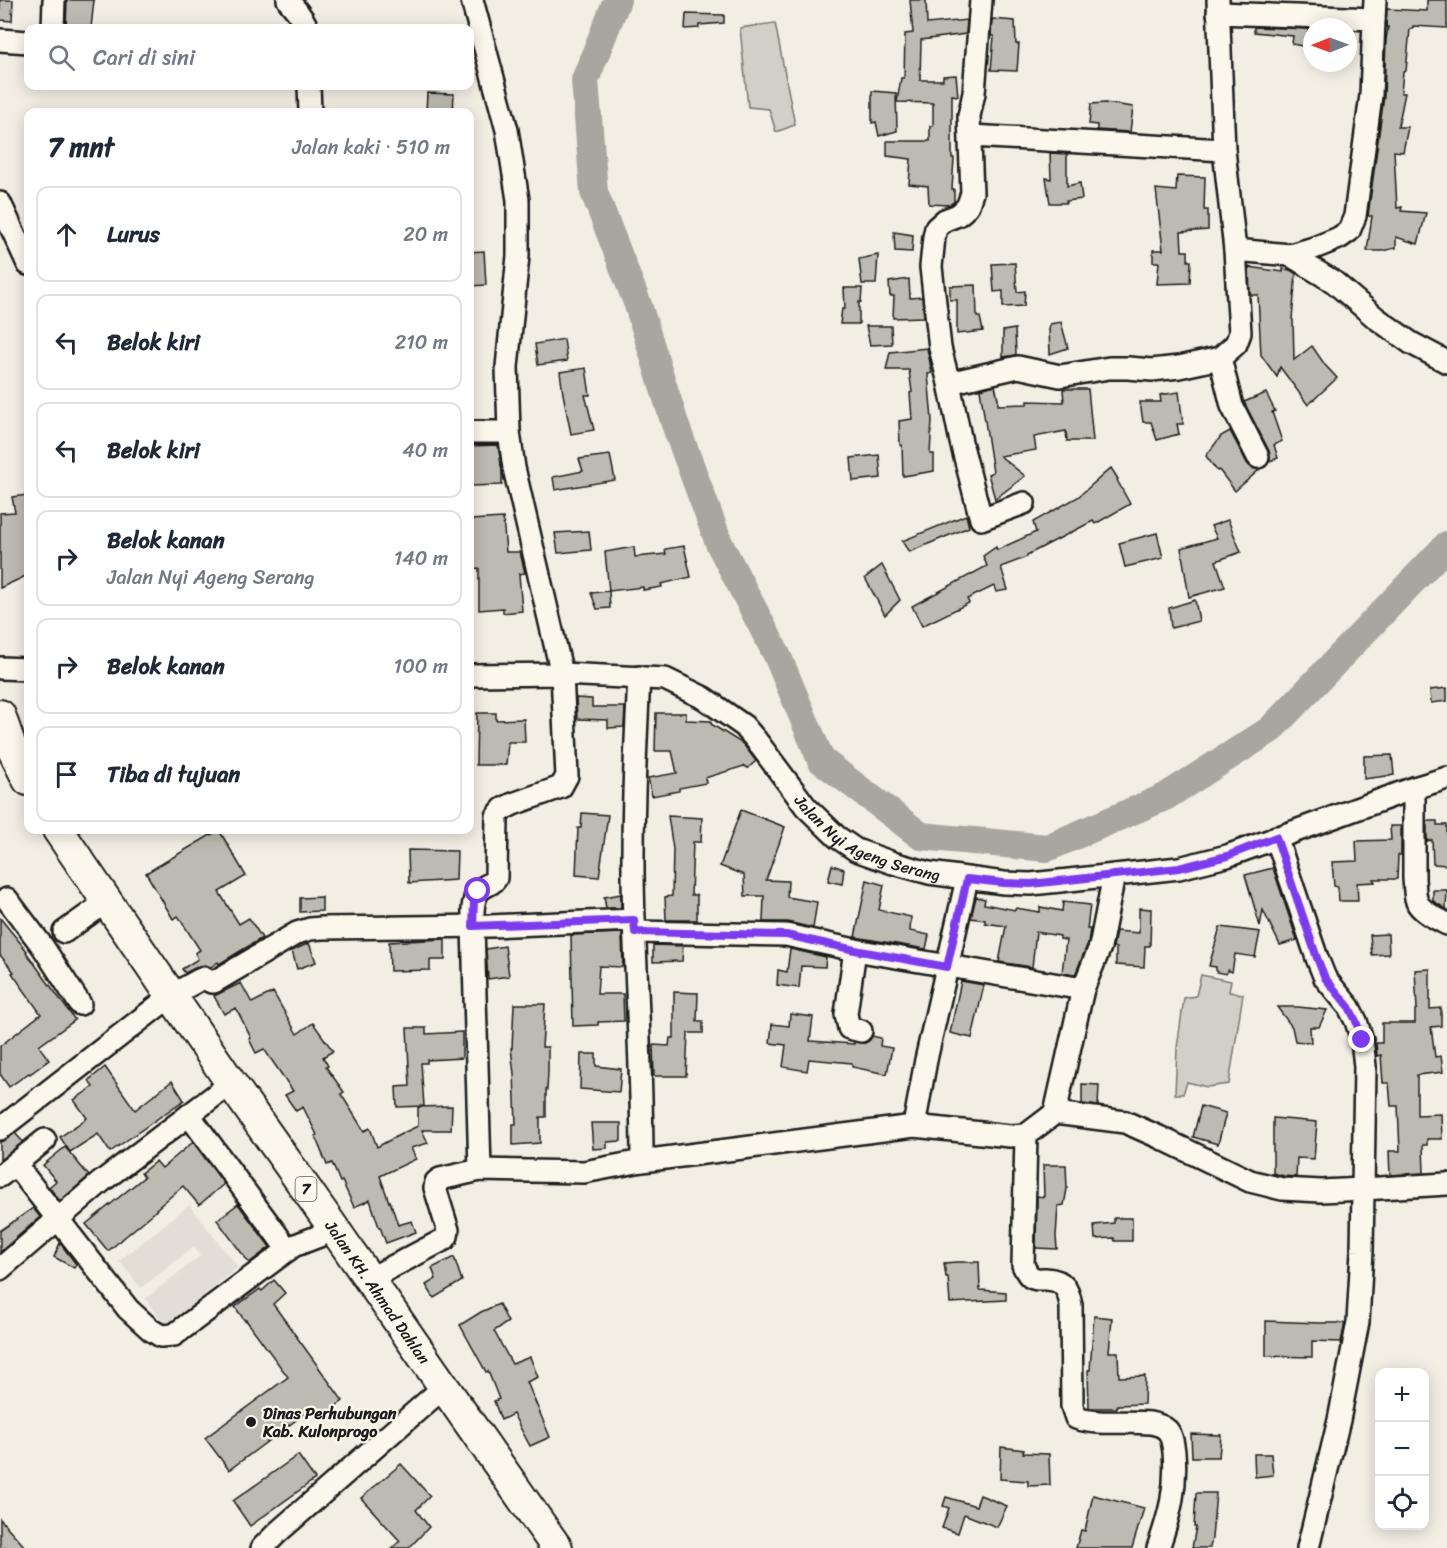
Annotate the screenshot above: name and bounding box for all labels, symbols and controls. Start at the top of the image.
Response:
north arrow [1303,18,1357,72]
search box [24,24,474,90]
text: Cari di sini [93,38,195,77]
icon: search [45,41,78,74]
text: 7 mnt [48,124,114,170]
text: Jalan kaki · 510 m [292,130,450,165]
text: Lurus [107,215,160,254]
text: 20 m [403,217,448,252]
icon: ahead [50,218,83,251]
text: Belok kiri [107,323,200,362]
text: 210 m [395,325,448,360]
icon: left [50,326,83,359]
text: Belok kiri [107,431,200,470]
text: 40 m [402,433,448,468]
icon: left [50,434,83,467]
text: Belok kanan [107,521,225,560]
text: 140 m [394,541,448,576]
icon: right [50,542,83,575]
text: Jalan Nyi Ageng Serang [107,560,315,595]
text: Belok kanan [107,647,225,686]
text: 100 m [394,649,448,684]
icon: right [50,650,83,683]
text: Tiba di tujuan [107,755,240,794]
icon: arrive [50,758,83,791]
street label: Jalan Nyi Ageng Serang [786,788,942,889]
route start [464,877,490,903]
route end [1348,1026,1374,1052]
road number: 7 [296,1177,316,1201]
street label: Jalan KH. Ahmad Dahlan [317,1213,438,1371]
map controls [1375,1368,1429,1530]
button: + [1375,1368,1429,1422]
place label: Dinas Perhubungan Kab. Kulonprogo [262,1399,397,1446]
marker: Dinas Perhubungan Kab. Kulonprogo [244,1415,258,1429]
button: − [1375,1422,1429,1476]
button: locate [1375,1476,1429,1530]

